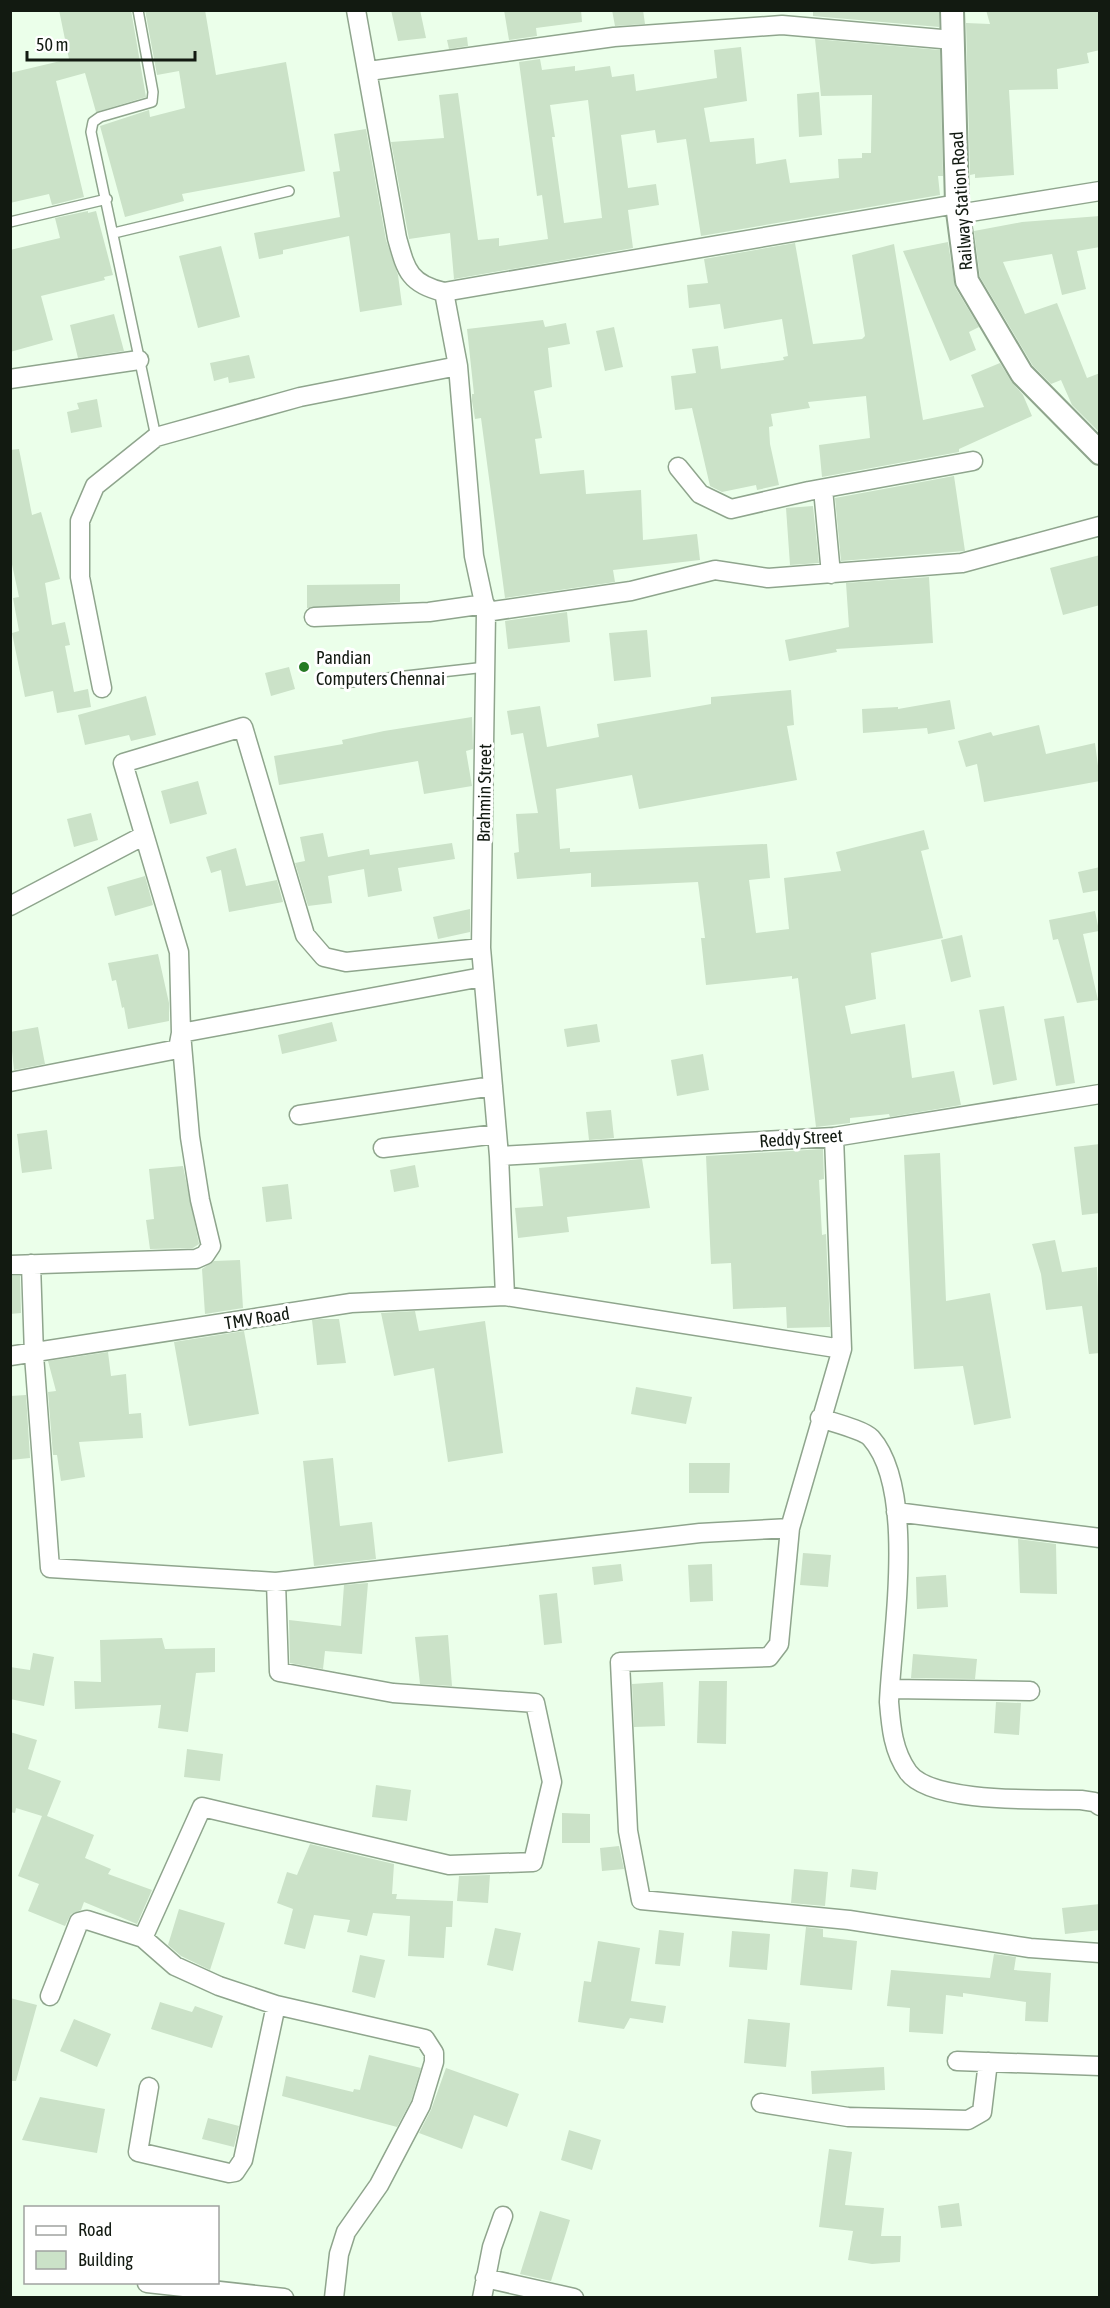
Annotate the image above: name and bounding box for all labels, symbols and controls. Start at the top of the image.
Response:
scale bar [27,24,195,62]
text: 50 m [36,34,68,55]
street label: Railway Station Road [946,131,976,271]
place label: Pandian Computers Chennai [316,647,445,689]
marker: Pandian Computers Chennai [297,660,311,674]
street label: Brahmin Street [473,744,495,842]
street label: Reddy Street [759,1125,843,1151]
street label: TMV Road [223,1302,291,1334]
legend [24,2206,219,2284]
text: Road [78,2219,112,2240]
text: Building [78,2249,133,2270]

